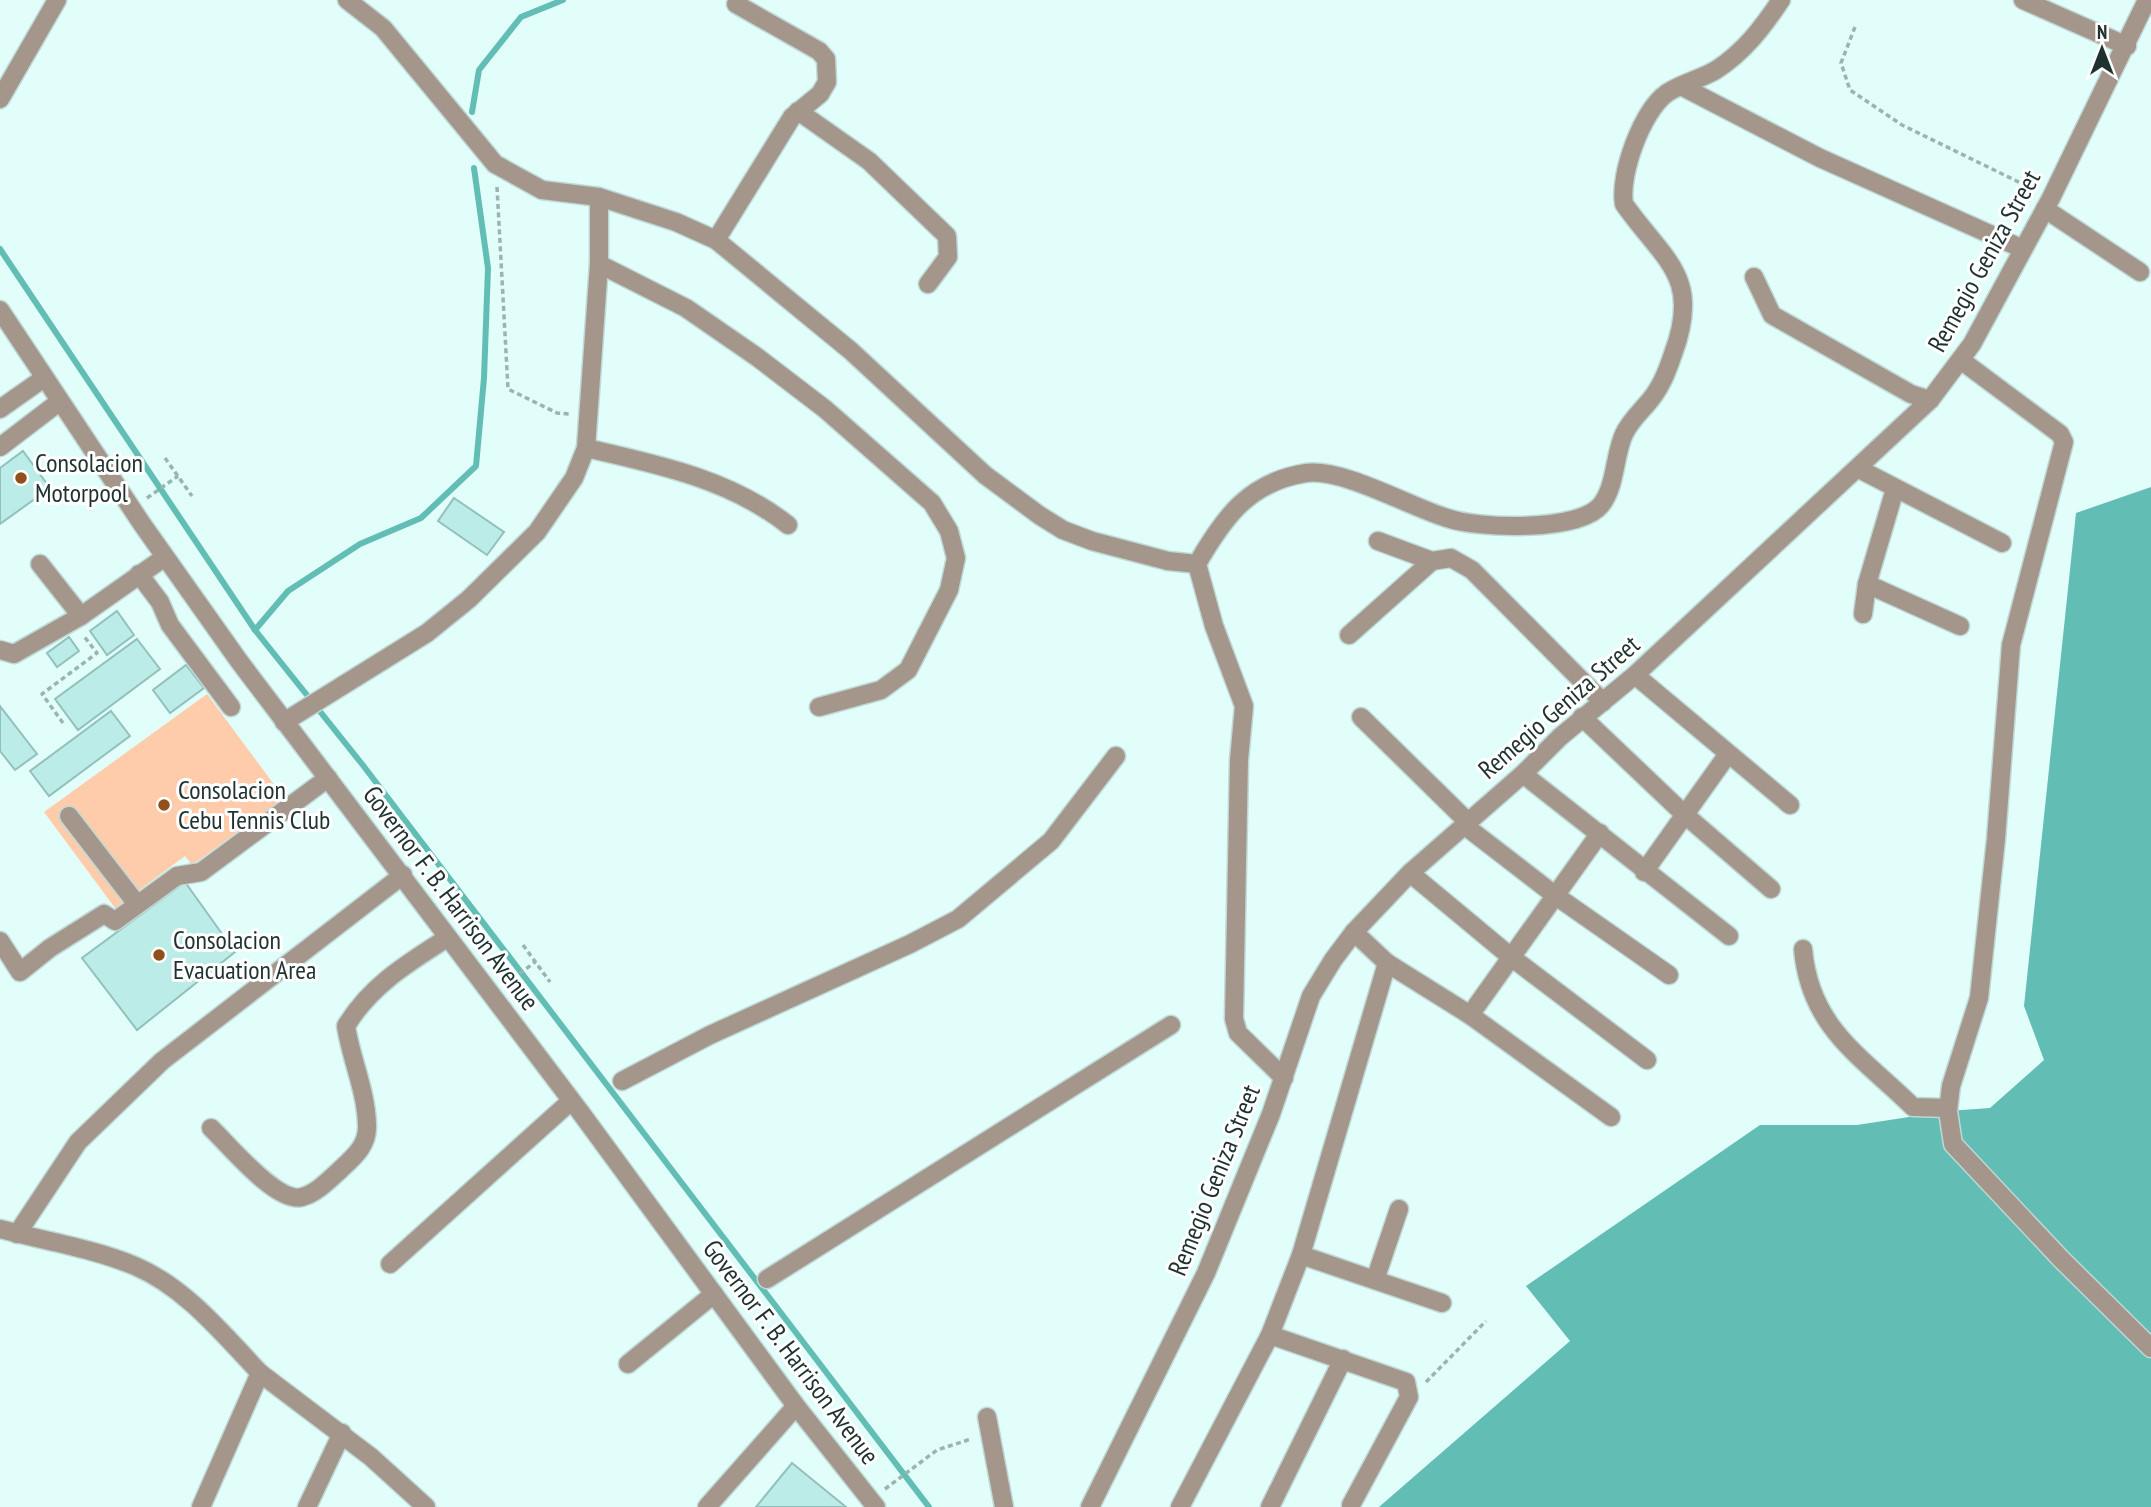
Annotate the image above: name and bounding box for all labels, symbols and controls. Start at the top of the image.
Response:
north arrow [2067,14,2137,84]
text: N [2097,20,2107,44]
street label: Remegio Geniza Street [1920,164,2047,358]
place label: Consolacion Motorpool [35,446,143,509]
marker: Consolacion Motorpool [13,470,29,486]
street label: Remegio Geniza Street [1471,628,1646,786]
place label: Consolacion Cebu Tennis Club [178,773,330,836]
street label: Governor F. B. Harrison Avenue [356,779,547,1017]
marker: Consolacion Cebu Tennis Club [156,797,172,813]
place label: Consolacion Evacuation Area [173,923,316,986]
marker: Consolacion Evacuation Area [151,947,167,963]
street label: Remegio Geniza Street [1160,1080,1267,1280]
street label: Governor F. B. Harrison Avenue [696,1233,887,1471]

